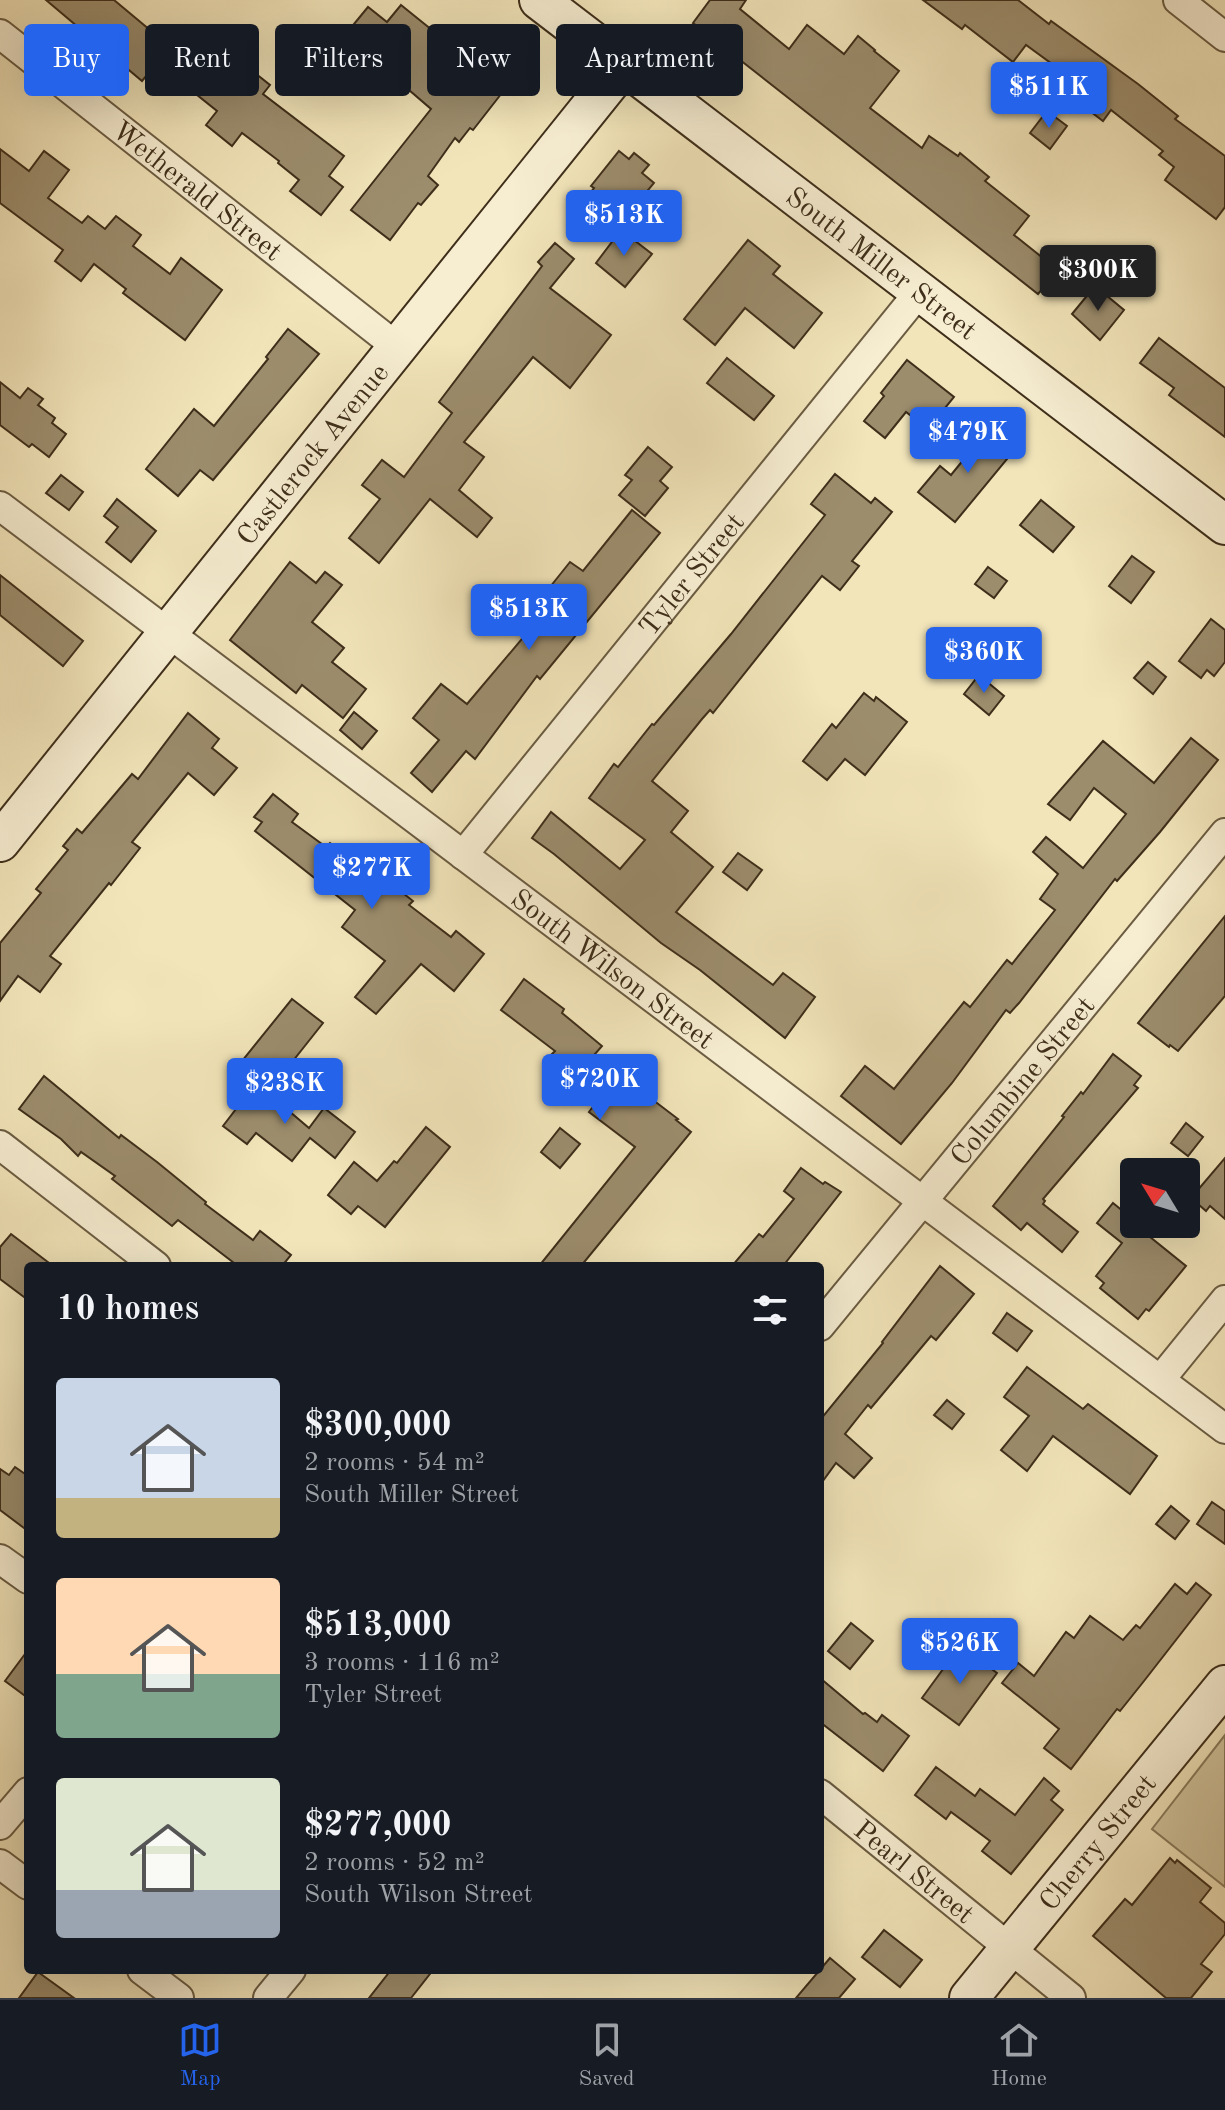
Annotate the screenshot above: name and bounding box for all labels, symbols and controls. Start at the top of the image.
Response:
chip: Buy [24,24,129,96]
chip: Rent [145,24,259,96]
chip: Filters [275,24,411,96]
chip: New [427,24,540,96]
chip: Apartment [556,24,743,96]
pin: $511K [993,62,1105,130]
text: $511K [1009,75,1089,101]
street label: Wetherald Street [106,117,286,268]
street label: South Miller Street [780,183,981,346]
pin: $513K [568,190,680,258]
text: $513K [584,203,664,229]
pin: $300K [1042,245,1154,313]
text: $300K [1058,258,1138,284]
street label: Castlerock Avenue [233,359,395,552]
pin: $479K [912,407,1024,475]
text: $479K [928,420,1008,446]
street label: Tyler Street [635,509,751,642]
pin: $513K [473,584,585,652]
text: $513K [489,597,569,623]
pin: $360K [928,627,1040,695]
text: $360K [944,640,1024,666]
pin: $277K [316,843,428,911]
text: $277K [332,856,412,882]
street label: South Wilson Street [505,885,718,1056]
street label: Columbine Street [947,992,1101,1172]
pin: $720K [544,1054,656,1122]
pin: $238K [229,1058,341,1126]
text: $720K [560,1067,640,1093]
text: $238K [245,1071,325,1097]
north arrow [1120,1158,1200,1238]
map controls [1120,1158,1200,1238]
icon: filters [748,1288,792,1332]
text: 10 homes [56,1293,199,1327]
text: $300,000 [304,1409,452,1443]
icon: home [120,1410,216,1506]
text: 2 rooms · 54 m² [304,1450,485,1476]
text: South Miller Street [304,1482,519,1508]
text: $513,000 [304,1609,452,1643]
icon: home [120,1610,216,1706]
pin: $526K [904,1618,1016,1686]
text: $526K [920,1631,1000,1657]
text: 3 rooms · 116 m² [304,1650,500,1676]
text: Tyler Street [304,1682,442,1708]
street label: Cherry Street [1036,1770,1163,1917]
text: $277,000 [304,1809,452,1843]
icon: home [120,1810,216,1906]
street label: Pearl Street [848,1817,978,1930]
text: 2 rooms · 52 m² [304,1850,485,1876]
text: South Wilson Street [304,1882,533,1908]
tab: Map [178,2018,222,2093]
tab: Saved [579,2018,635,2093]
tab: Home [991,2018,1047,2093]

